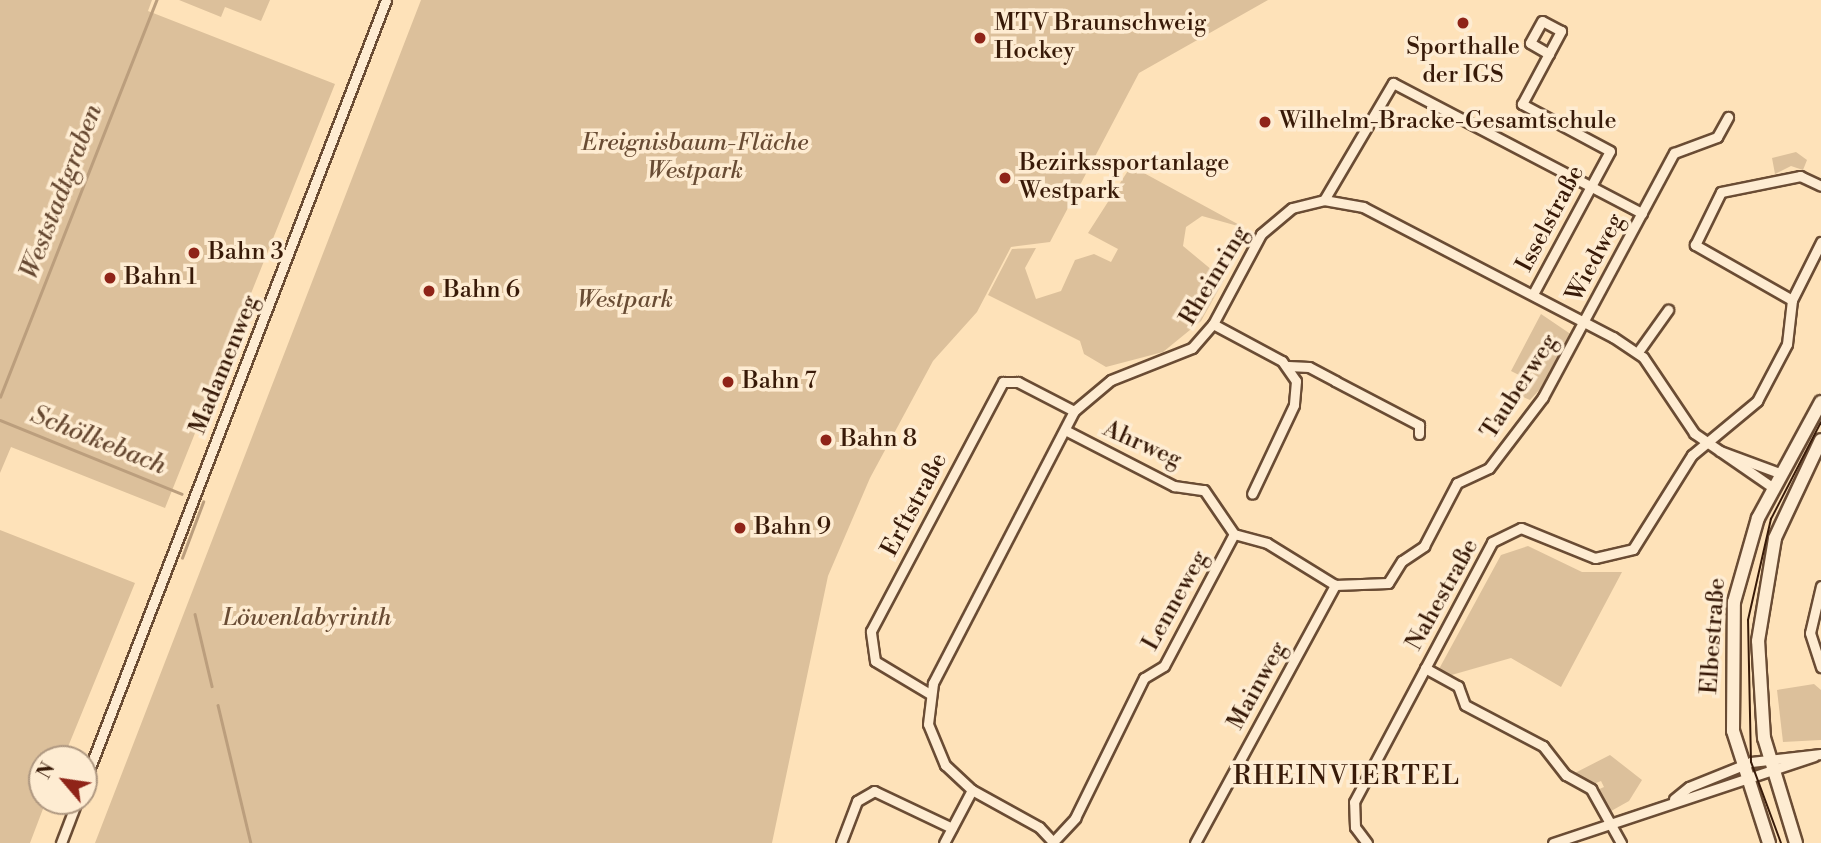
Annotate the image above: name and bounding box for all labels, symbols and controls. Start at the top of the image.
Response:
place label: MTV Braunschweig Hockey [994,10,1206,66]
marker: Sporthalle der IGS [1455,15,1471,31]
marker: MTV Braunschweig Hockey [972,30,988,46]
place label: Sporthalle der IGS [1406,34,1520,90]
water label: Weststadtgraben [14,100,110,284]
place label: Wilhelm-Bracke-Gesamtschule [1279,108,1617,136]
marker: Wilhelm-Bracke-Gesamtschule [1257,114,1273,130]
park label: Ereignisbaum-Fläche Westpark [582,130,808,186]
place label: Bezirkssportanlage Westpark [1019,150,1229,206]
street label: Isselstraße [1511,161,1591,277]
marker: Bezirkssportanlage Westpark [997,170,1013,186]
street label: Wiedweg [1561,209,1631,307]
street label: Rheinring [1174,221,1256,331]
place label: Bahn 3 [208,239,284,267]
marker: Bahn 3 [186,245,202,261]
place label: Bahn 1 [124,264,197,292]
marker: Bahn 1 [102,270,118,286]
place label: Bahn 6 [443,277,520,305]
marker: Bahn 6 [421,283,437,299]
park label: Westpark [577,287,673,315]
street label: Madamenweg [184,291,266,439]
street label: Tauberweg [1475,329,1565,445]
place label: Bahn 7 [742,368,817,396]
marker: Bahn 7 [720,374,736,390]
water label: Schölkebach [26,400,170,482]
street label: Ahrweg [1098,415,1186,475]
place label: Bahn 8 [840,426,917,454]
marker: Bahn 8 [818,432,834,448]
street label: Erftstraße [876,448,954,562]
place label: Bahn 9 [754,514,831,542]
marker: Bahn 9 [732,520,748,536]
street label: Nahestraße [1401,534,1485,656]
street label: Lenneweg [1137,546,1215,656]
street label: Elbestraße [1696,577,1732,695]
park label: Löwenlabyrinth [223,605,391,633]
street label: Mainweg [1222,637,1294,735]
north arrow [28,745,98,815]
text: N [32,758,61,783]
district label: RHEINVIERTEL [1235,761,1459,793]

